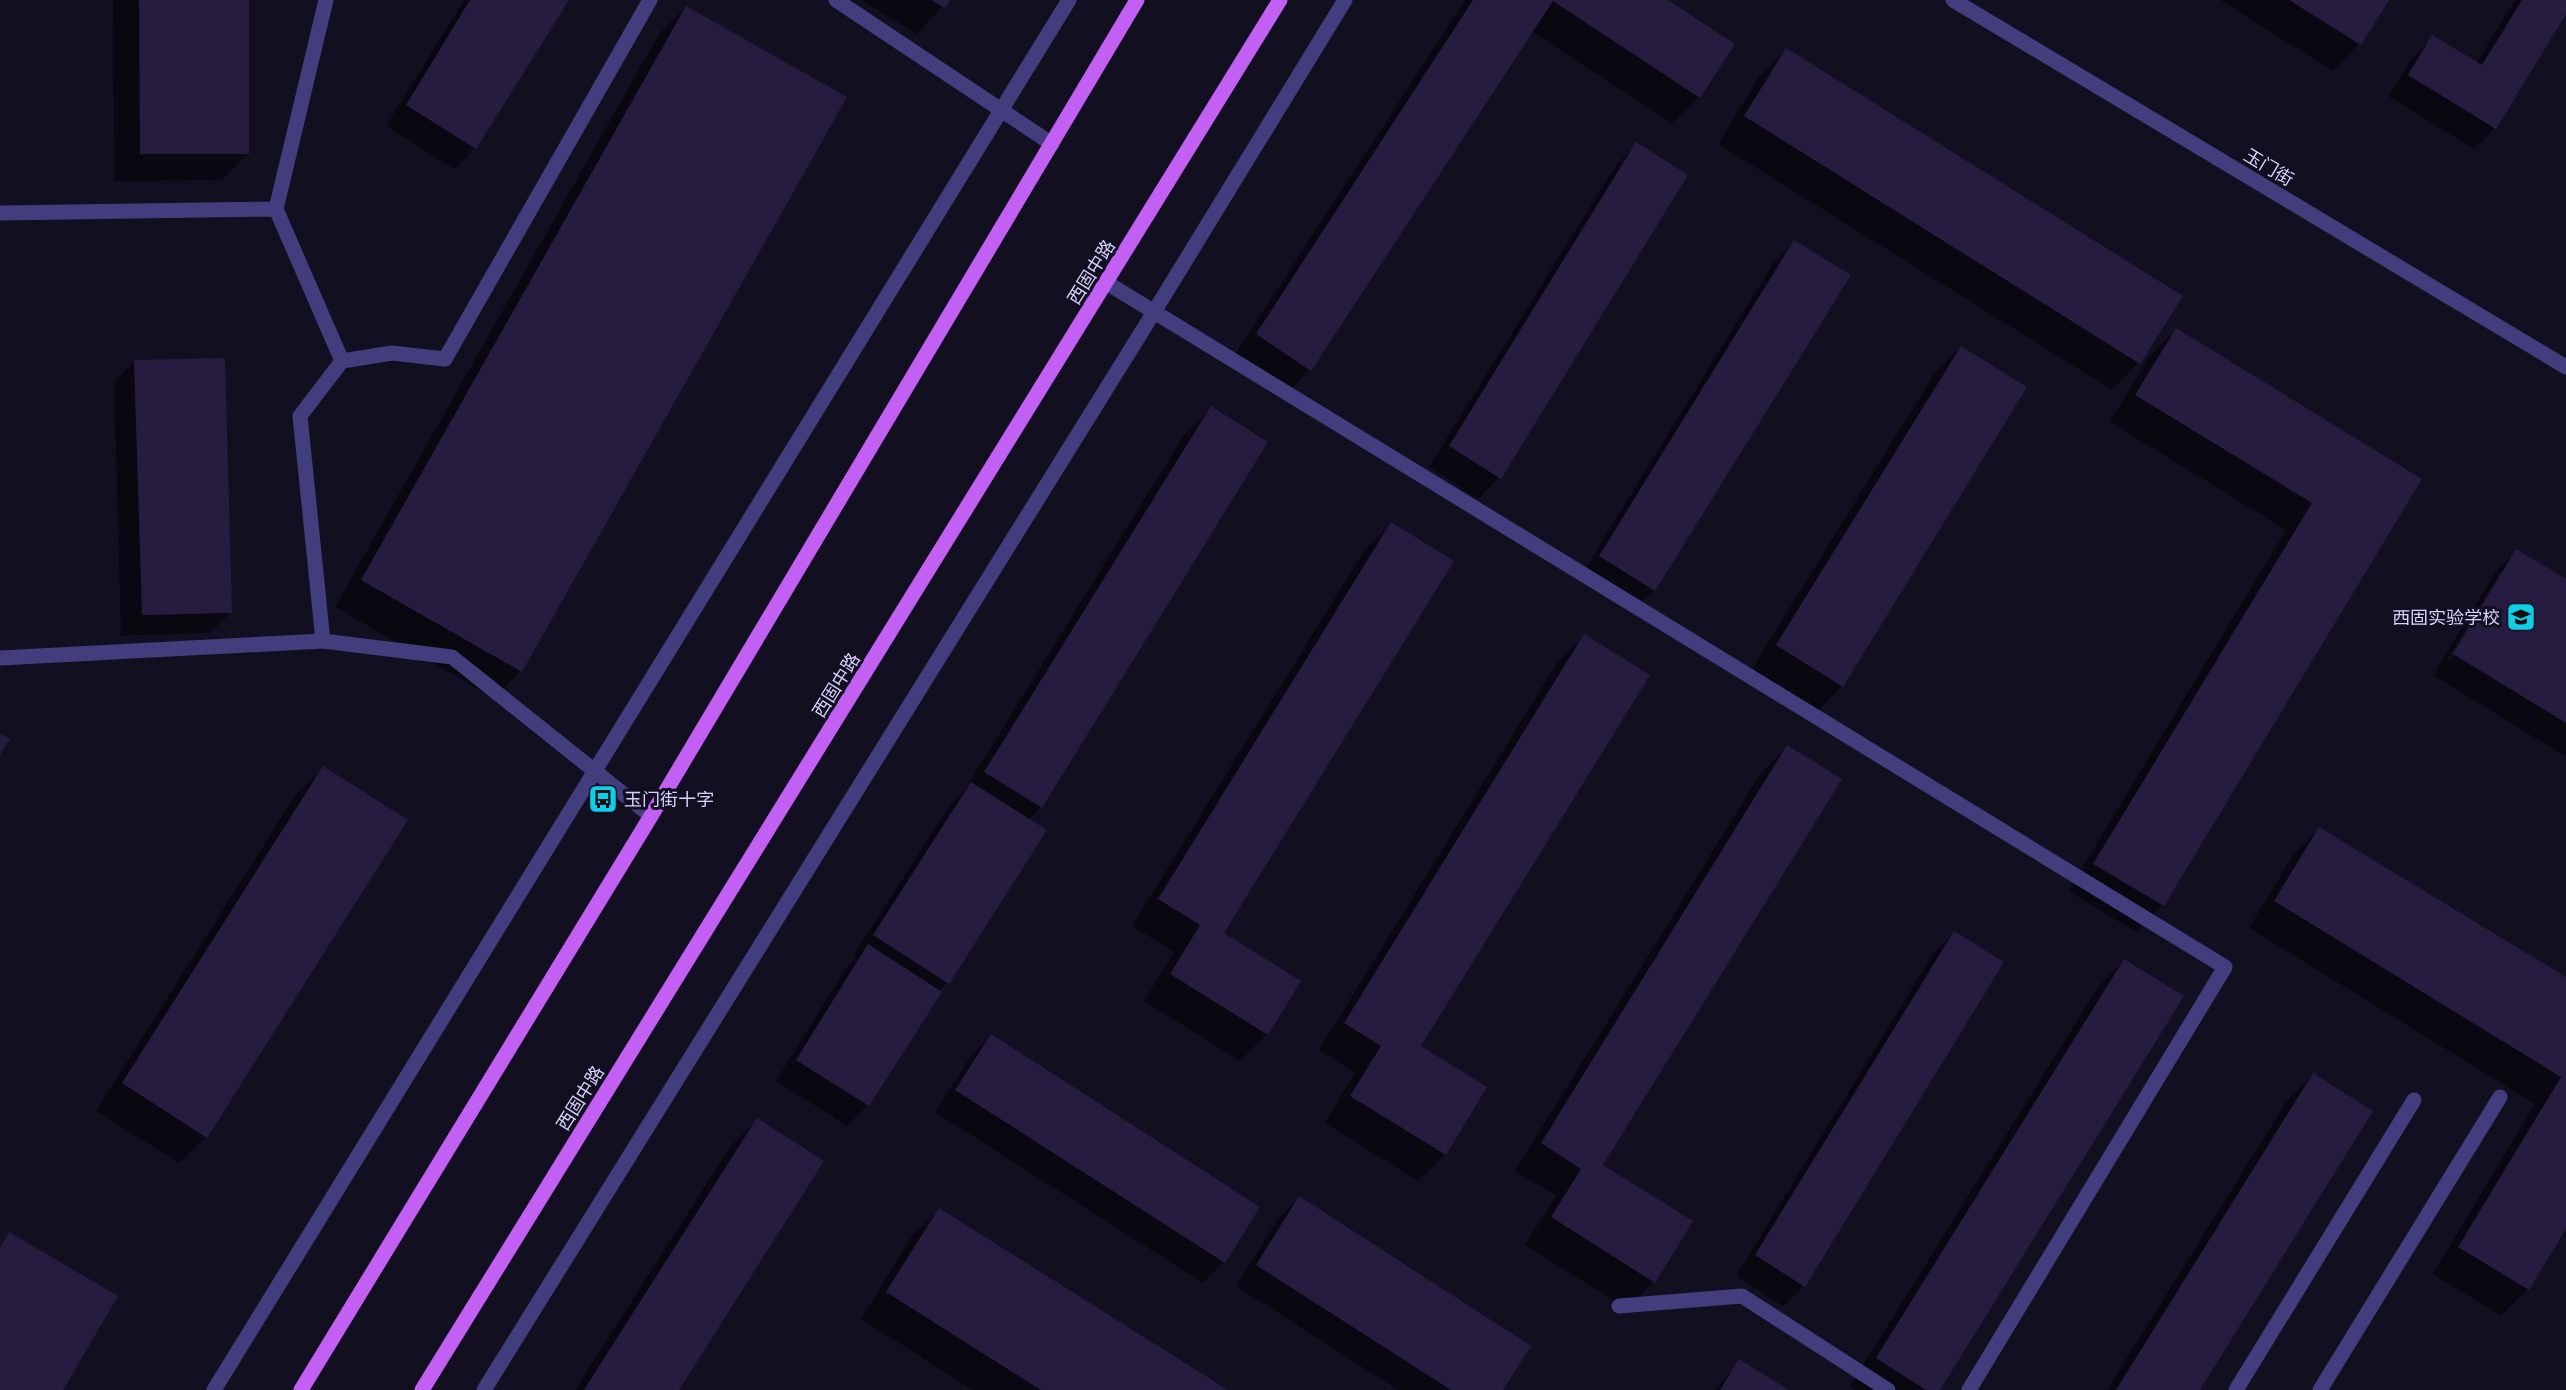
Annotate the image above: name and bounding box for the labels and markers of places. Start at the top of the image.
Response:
school or university icon: 西固实验学校 [2505,601,2537,633]
place label: 西固实验学校 [2392,607,2500,628]
bus stop icon: 玉门街十字 [587,783,619,815]
place label: 玉门街十字 [624,789,714,810]

